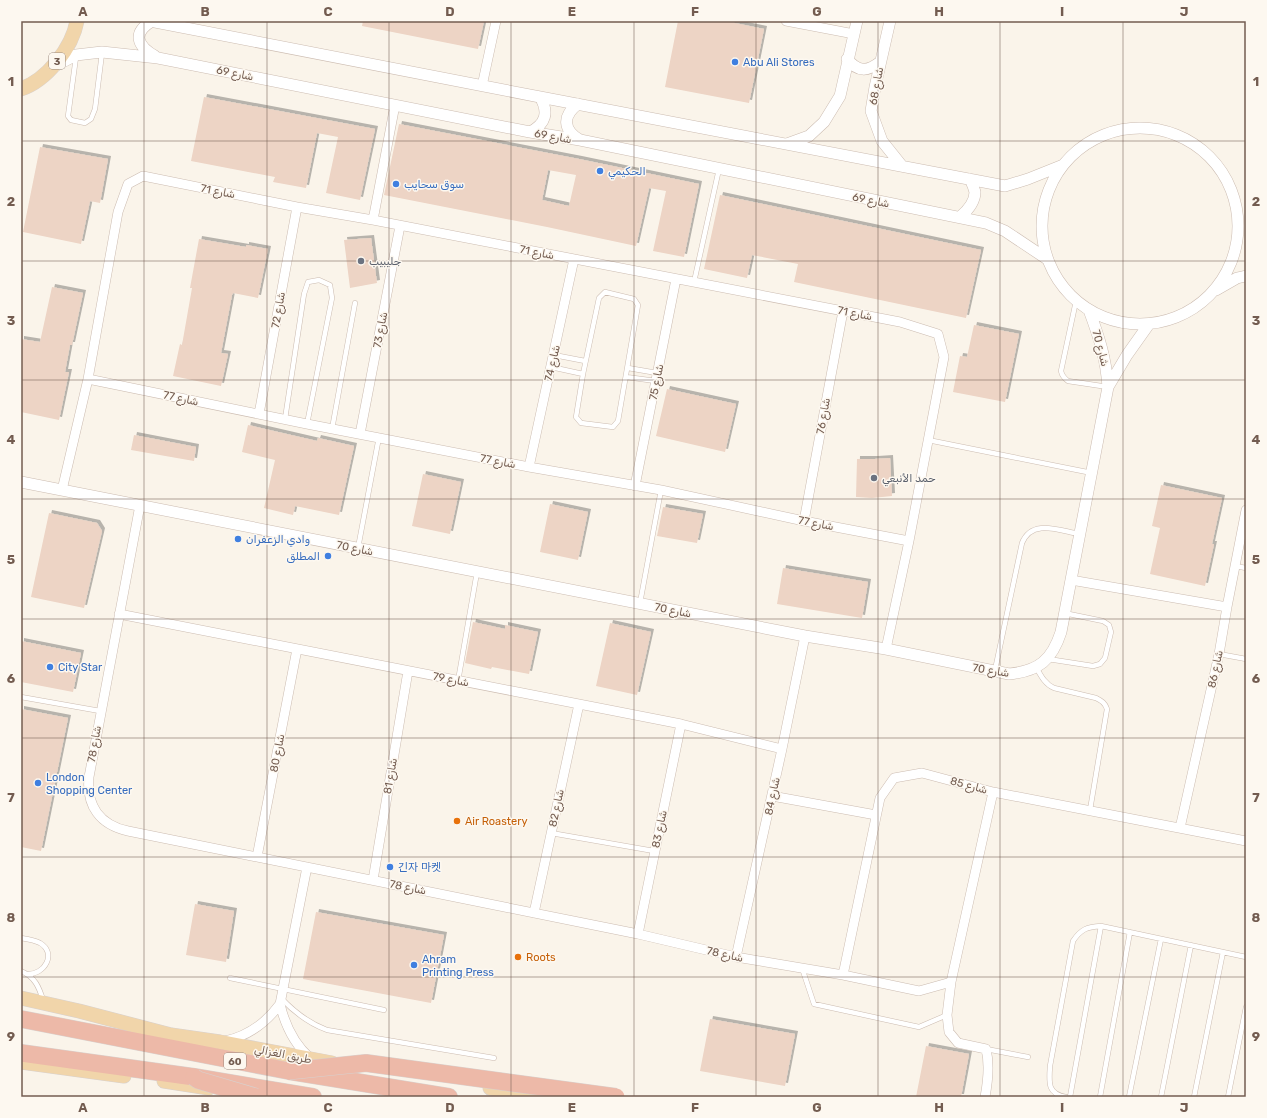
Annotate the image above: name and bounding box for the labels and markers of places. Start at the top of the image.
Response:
place label: Abu Ali Stores [743,56,815,69]
marker: Abu Ali Stores [730,57,740,67]
place label: الحكيمي [608,165,646,180]
marker: الحكيمي [595,166,605,176]
place label: سوق سحايب [404,178,464,192]
marker: سوق سحايب [391,179,401,189]
place label: جليبيب [369,255,402,268]
marker: جليبيب [356,256,366,266]
place label: حمد الأنبعي [882,472,936,487]
marker: حمد الأنبعي [869,473,879,483]
place label: وادي الزعفران [246,533,310,547]
marker: وادي الزعفران [233,534,243,544]
place label: المطلق [287,550,320,564]
marker: المطلق [323,551,333,561]
place label: City Star [58,661,103,674]
marker: City Star [45,662,55,672]
place label: London Shopping Center [46,771,133,797]
marker: London Shopping Center [33,778,43,788]
place label: Air Roastery [465,815,528,828]
marker: Air Roastery [452,816,462,826]
place label: 긴자 마켓 [398,861,441,874]
marker: 긴자 마켓 [385,862,395,872]
place label: Roots [526,951,556,964]
marker: Roots [513,952,523,962]
place label: Ahram Printing Press [422,953,494,979]
marker: Ahram Printing Press [409,960,419,970]

